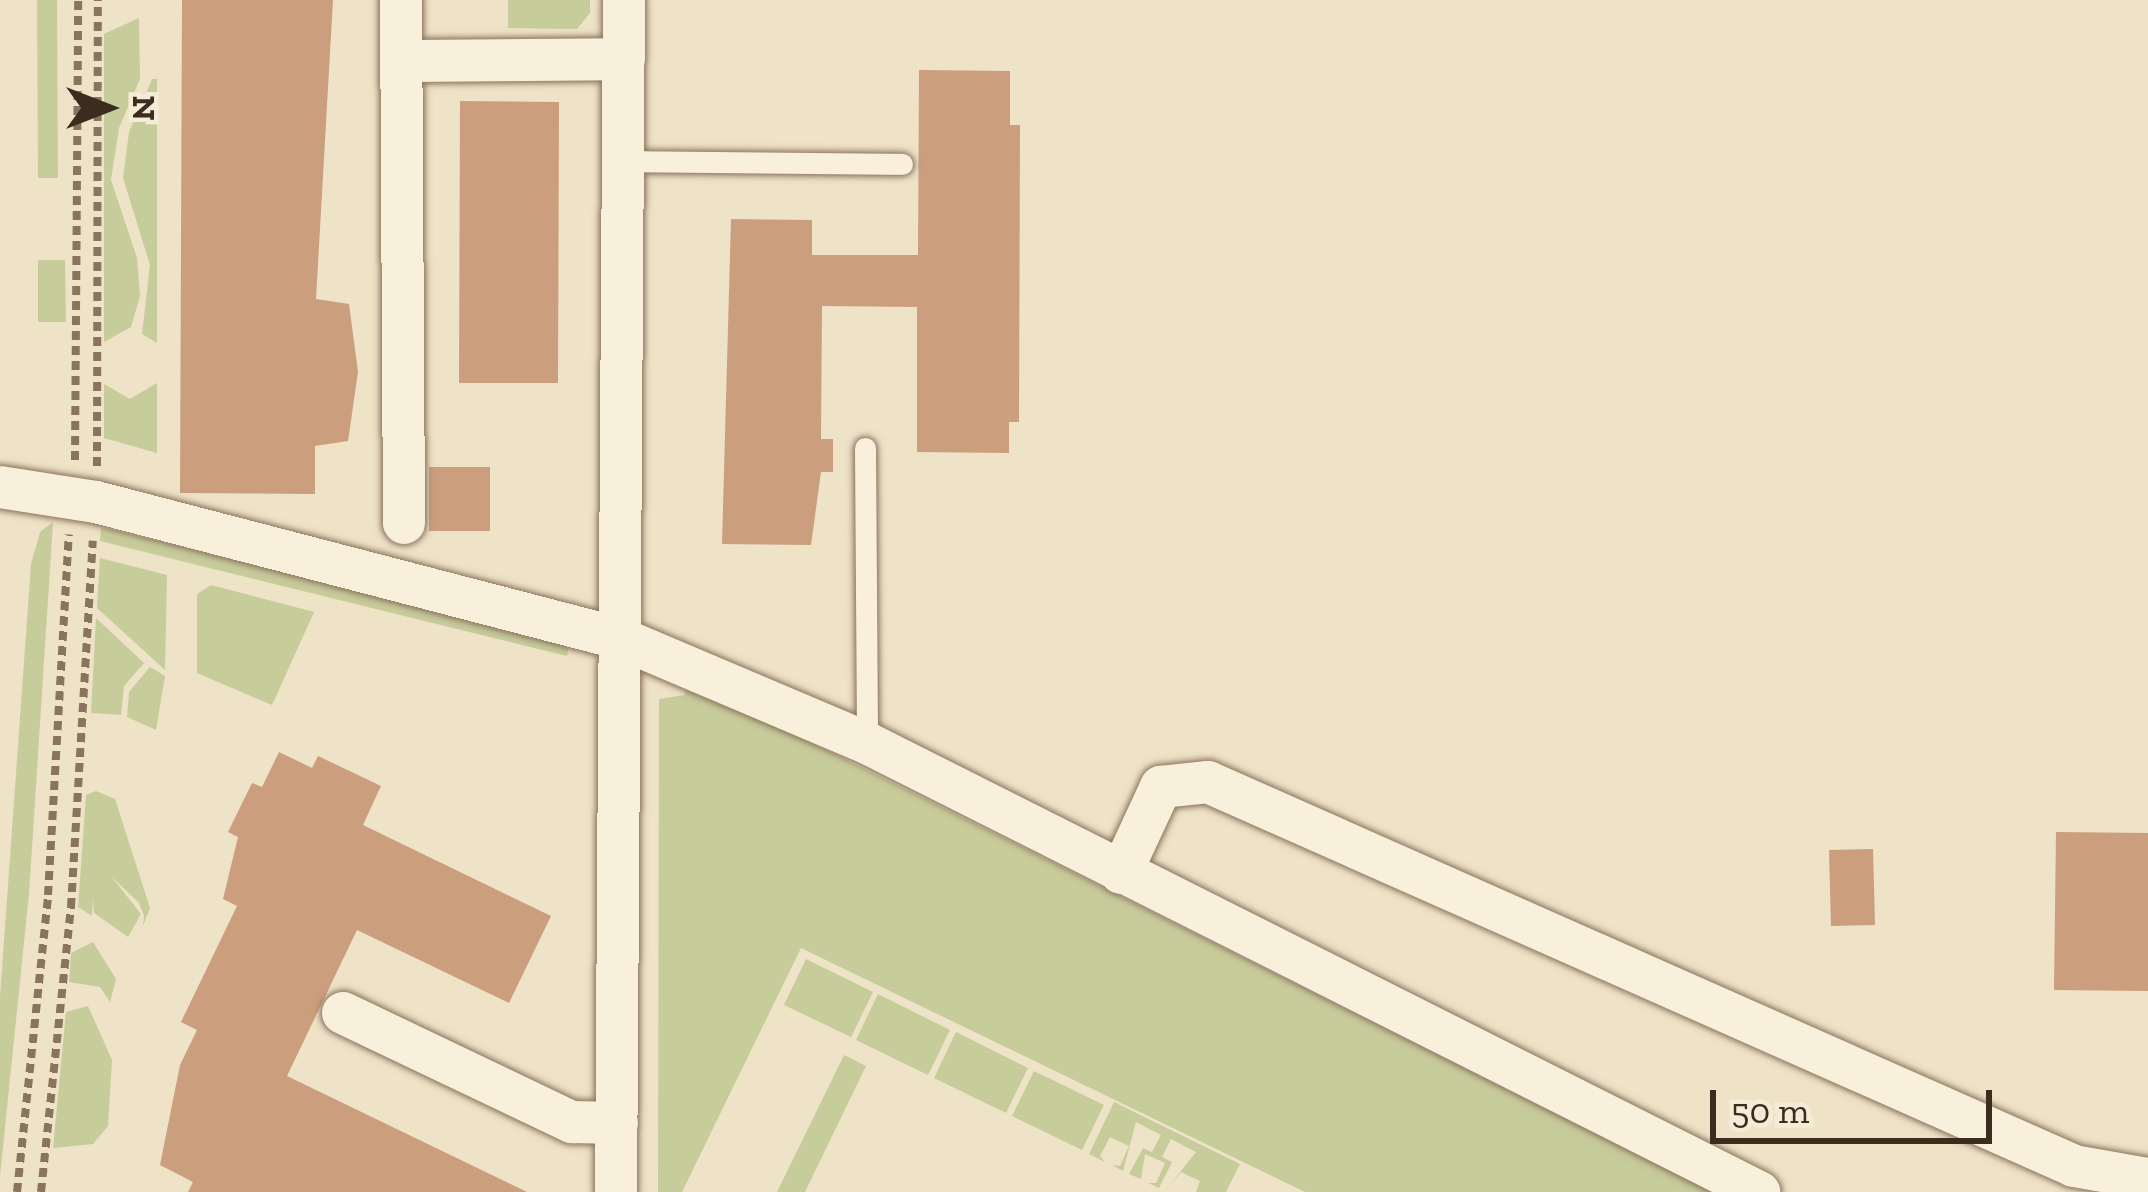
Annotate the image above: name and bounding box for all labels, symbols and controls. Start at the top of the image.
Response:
north arrow [48,48,168,168]
text: N [125,95,164,121]
scale bar [1716,1066,1998,1140]
text: 50 m [1731,1089,1809,1132]

